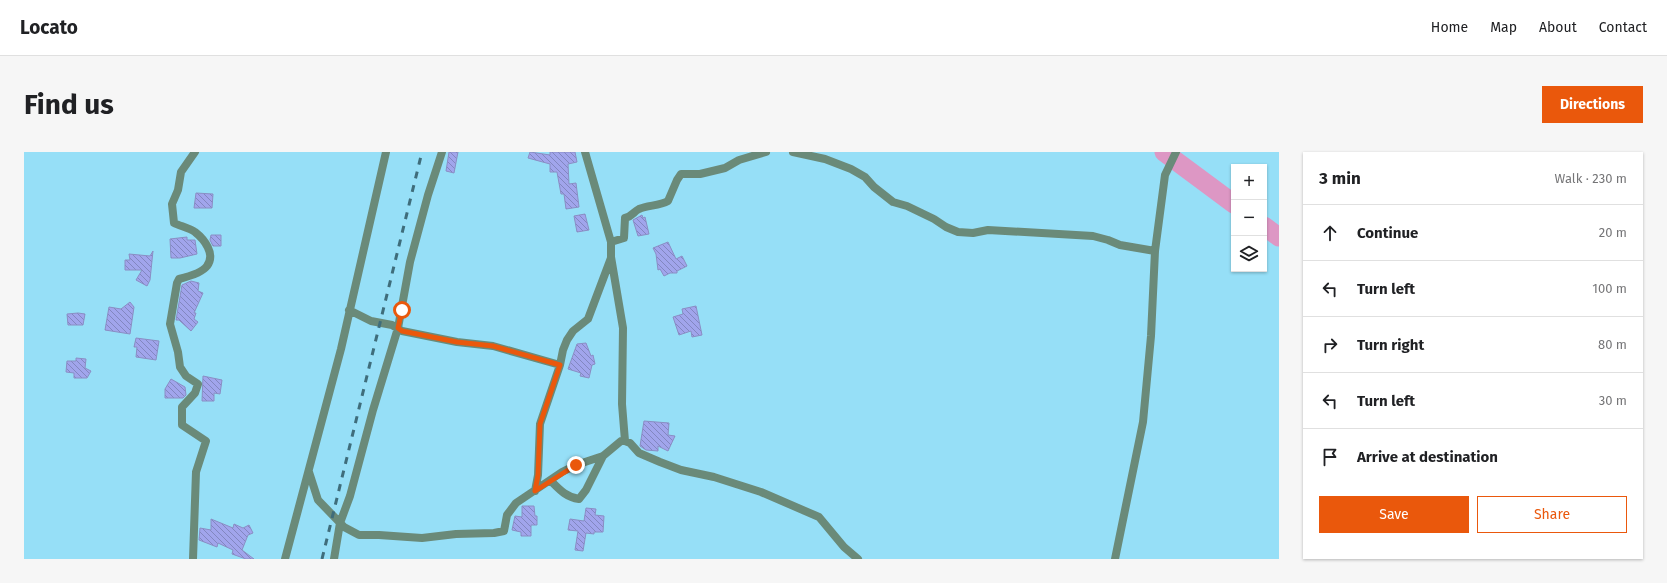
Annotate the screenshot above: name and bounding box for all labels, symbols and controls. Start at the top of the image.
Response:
text: Locato [20,16,78,39]
text: Home [1431,19,1468,36]
text: Map [1490,19,1517,36]
text: About [1539,19,1577,36]
text: Contact [1599,19,1647,36]
button: Directions [1542,86,1643,123]
text: Find us [24,88,114,121]
map controls [1231,164,1267,272]
button: + [1231,164,1267,200]
text: 3 min [1319,168,1361,189]
text: Walk · 230 m [1555,171,1627,186]
button: − [1231,200,1267,236]
icon: ahead [1319,222,1341,244]
text: Continue [1357,224,1418,242]
text: 20 m [1599,225,1627,240]
button: layers [1231,236,1267,272]
icon: left [1319,278,1341,300]
text: Turn left [1357,280,1415,298]
text: 100 m [1592,281,1627,296]
route start [393,301,411,319]
icon: right [1319,334,1341,356]
text: Turn right [1357,336,1424,354]
text: 80 m [1598,337,1627,352]
icon: left [1319,390,1341,412]
text: Turn left [1357,392,1415,410]
text: 30 m [1599,393,1627,408]
icon: arrive [1319,446,1341,468]
text: Arrive at destination [1357,448,1498,466]
route end [567,456,585,474]
button: Save [1319,496,1469,533]
button: Share [1477,496,1627,533]

